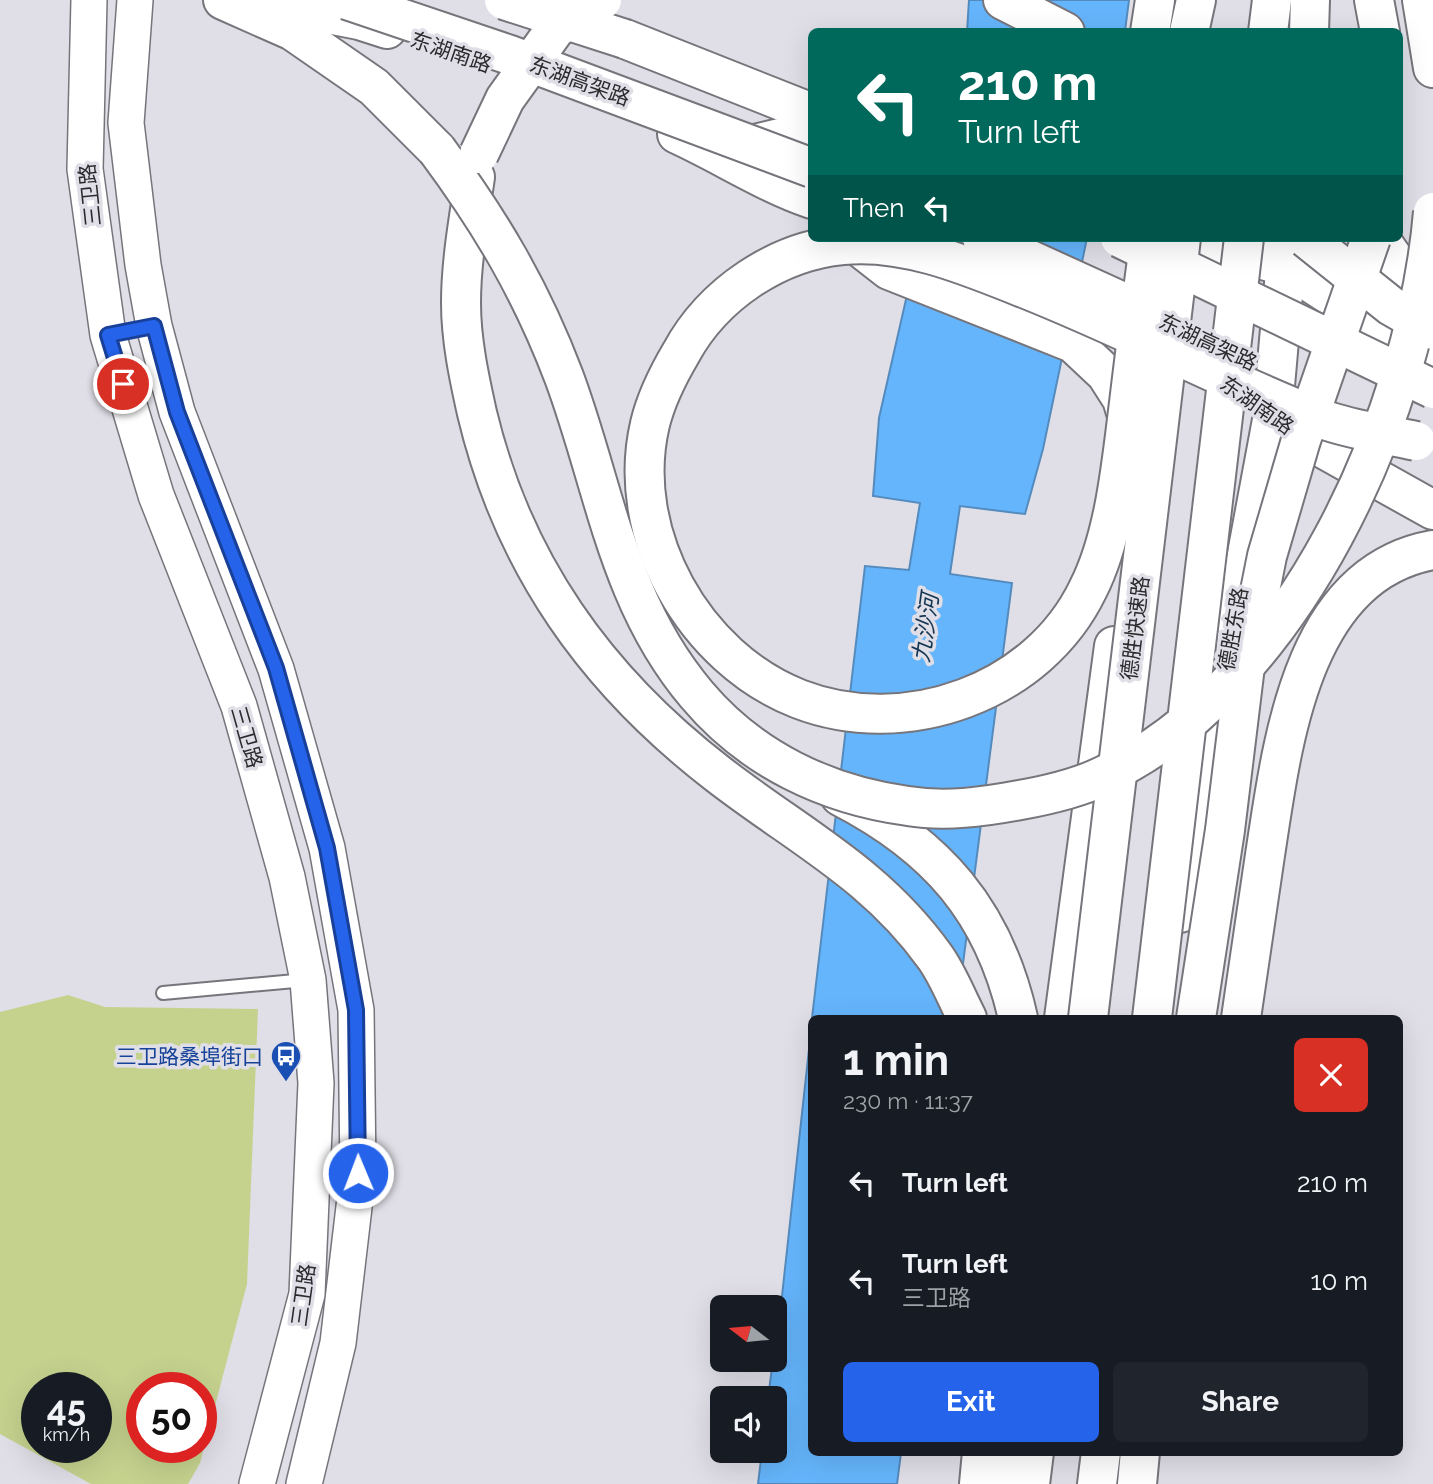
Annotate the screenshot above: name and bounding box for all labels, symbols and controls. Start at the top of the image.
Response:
street label: 东湖南路 [407,27,495,77]
street label: 东湖高架路 [526,51,634,111]
text: 210 m [958,54,1097,111]
icon: left [843,56,934,147]
text: Turn left [958,113,1080,150]
street label: 三卫路 [74,162,106,228]
icon: left [918,189,956,227]
text: Then [843,193,904,223]
street label: 东湖高架路 [1155,308,1261,376]
pin [93,354,153,414]
icon: arrive [104,365,142,403]
street label: 东湖南路 [1215,371,1299,439]
street label: 德胜快速路 [1116,574,1154,682]
street label: 德胜东路 [1213,585,1253,673]
water label: 九沙河 [907,588,944,664]
street label: 三卫路 [226,703,268,771]
text: 1 min [843,1036,949,1085]
button: close [1294,1038,1368,1112]
bus stop icon: 三卫路桑埠街口 [269,1039,303,1083]
place label: 三卫路桑埠街口 [116,1044,263,1069]
text: 230 m · 11:37 [843,1087,973,1114]
position arrow [321,1136,395,1210]
icon: left [843,1164,881,1202]
text: Turn left [902,1168,1008,1198]
text: 210 m [1297,1168,1368,1198]
text: Turn left [902,1249,1008,1279]
street label: 三卫路 [286,1262,320,1328]
icon: left [843,1262,881,1300]
text: 10 m [1310,1266,1368,1296]
text: 三卫路 [902,1284,971,1311]
north arrow [710,1295,788,1372]
map controls [710,1295,787,1463]
button: Exit [843,1362,1099,1442]
button: Share [1113,1362,1368,1442]
speed limit sign: 50 [126,1372,217,1463]
button: sound [710,1386,787,1463]
text: 45 [47,1388,86,1429]
text: km/h [43,1424,90,1445]

